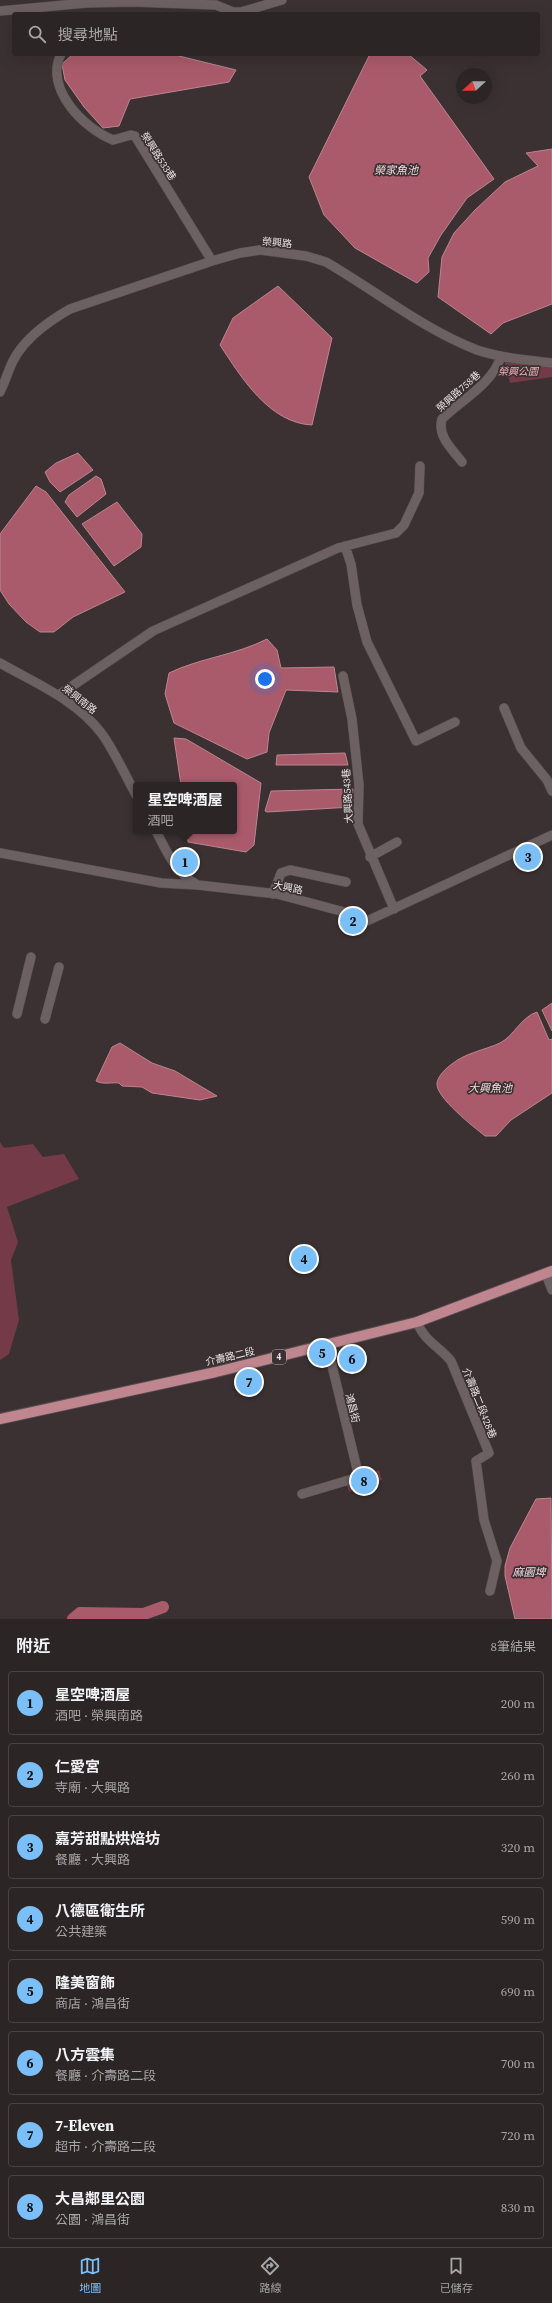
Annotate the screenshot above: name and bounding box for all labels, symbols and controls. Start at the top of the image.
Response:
search box [12,12,540,56]
icon: search [26,23,48,45]
text: 搜尋地點 [58,24,118,45]
north arrow [456,68,492,104]
street label: 榮興路533巷 [138,130,179,183]
water label: 榮家魚池 [374,163,419,178]
street label: 榮興路 [261,235,292,250]
park label: 榮興公園 [498,365,540,378]
street label: 榮興路758巷 [434,368,483,415]
your location [255,669,275,689]
street label: 榮興南路 [60,682,99,717]
street label: 大興路543巷 [340,768,355,824]
popup [133,782,237,834]
text: 星空啤酒屋 [147,789,223,810]
text: 酒吧 [147,812,174,829]
pin: 3 [515,842,541,872]
pin: 1 [172,847,198,877]
street label: 大興路 [272,878,304,897]
pin: 2 [340,906,366,936]
water label: 大興魚池 [468,1081,513,1096]
pin: 4 [291,1244,317,1274]
pin: 5 [309,1338,335,1368]
pin: 6 [339,1344,365,1374]
street label: 介壽路二段 [204,1345,256,1368]
road number: 4 [272,1350,286,1364]
street label: 介壽路二段428巷 [459,1366,500,1440]
pin: 7 [236,1367,262,1397]
street label: 鴻昌街 [343,1392,362,1424]
pin: 8 [351,1466,377,1496]
water label: 麻園埤 [513,1565,547,1580]
text: 附近 [16,1634,50,1658]
text: 8筆結果 [490,1638,536,1655]
text: 星空啤酒屋 [55,1684,130,1705]
text: 1 [26,1695,34,1712]
text: 200 m [501,1695,535,1712]
text: 酒吧 · 榮興南路 [55,1707,143,1724]
text: 仁愛宮 [55,1756,100,1777]
text: 2 [26,1767,34,1784]
text: 260 m [501,1767,535,1784]
text: 寺廟 · 大興路 [55,1779,130,1796]
text: 嘉芳甜點烘焙坊 [55,1828,160,1849]
text: 3 [26,1839,34,1856]
text: 320 m [501,1839,535,1856]
text: 餐廳 · 大興路 [55,1851,130,1868]
text: 八德區衛生所 [55,1900,145,1921]
text: 4 [26,1911,34,1928]
text: 590 m [501,1911,535,1928]
text: 公共建築 [55,1923,107,1940]
text: 隆美窗飾 [55,1972,115,1993]
text: 5 [26,1983,34,2000]
text: 690 m [501,1983,535,2000]
text: 商店 · 鴻昌街 [55,1995,130,2012]
text: 八方雲集 [55,2044,115,2065]
text: 6 [26,2055,34,2072]
text: 700 m [501,2055,535,2072]
text: 餐廳 · 介壽路二段 [55,2067,156,2084]
text: 7-Eleven [55,2115,114,2136]
text: 7 [26,2127,34,2144]
text: 720 m [501,2127,535,2144]
text: 超市 · 介壽路二段 [55,2138,156,2155]
text: 大昌鄰里公園 [55,2188,145,2209]
text: 8 [26,2199,34,2216]
text: 830 m [501,2199,535,2216]
text: 公園 · 鴻昌街 [55,2211,130,2228]
tab: 地圖 [79,2255,101,2296]
tab: 路線 [259,2255,281,2296]
tab: 已儲存 [440,2255,473,2296]

